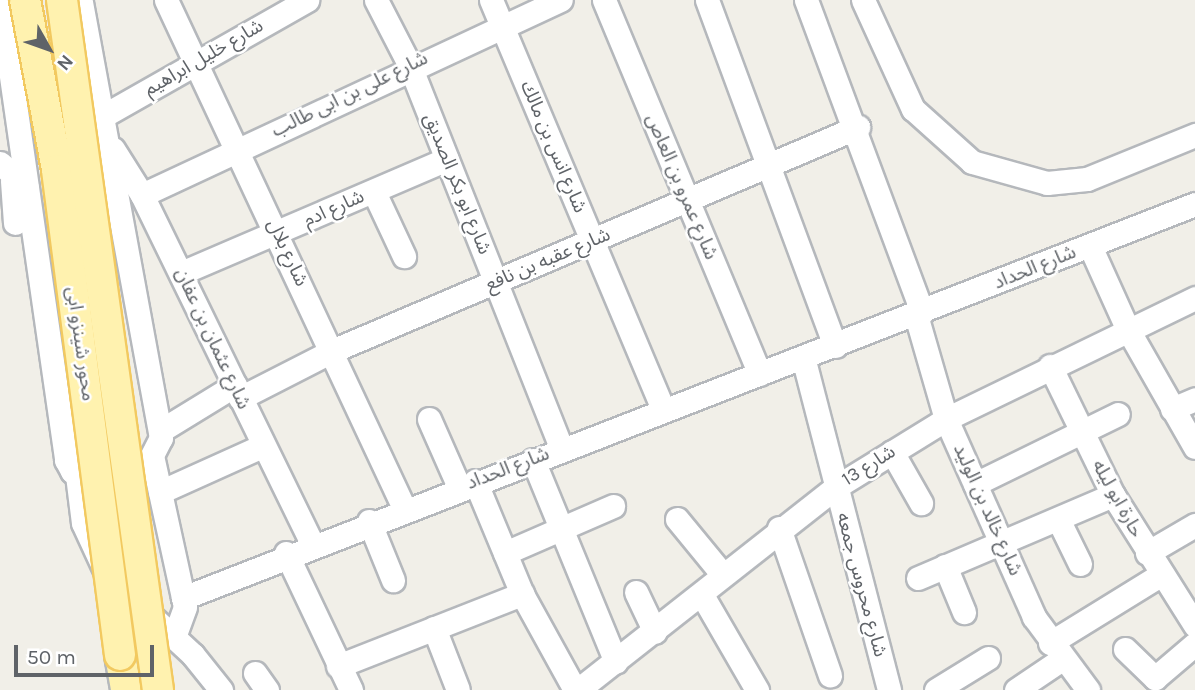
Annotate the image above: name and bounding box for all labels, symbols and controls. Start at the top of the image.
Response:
north arrow [14,14,84,84]
street label: شارع خليل ابراهيم [140,15,268,101]
street label: شارع على بن ابى طالب [268,47,432,143]
text: N [52,50,78,75]
street label: شارع انس بن مالك [515,78,591,216]
street label: شارع ابو بكر الصديق [418,110,496,258]
street label: شارع عمرو بن العاص [640,111,722,263]
street label: شارع ادم [300,186,368,232]
street label: شارع بلال [262,216,312,290]
street label: شارع عقبه بن نافع [482,223,614,297]
street label: شارع الحداد [990,241,1080,295]
street label: شارع عثمان بن عفان [169,265,255,413]
street label: محور شينزو ابى [61,285,99,403]
street label: شارع 13 [838,441,900,491]
street label: شارع خالد بن الوليد [948,441,1026,579]
street label: شارع الحداد [463,443,553,495]
street label: حارة ابو ليله [1086,456,1148,542]
street label: شارع محروس جمعه [831,510,891,660]
scale bar [18,630,158,674]
text: 50 m [27,645,76,669]

